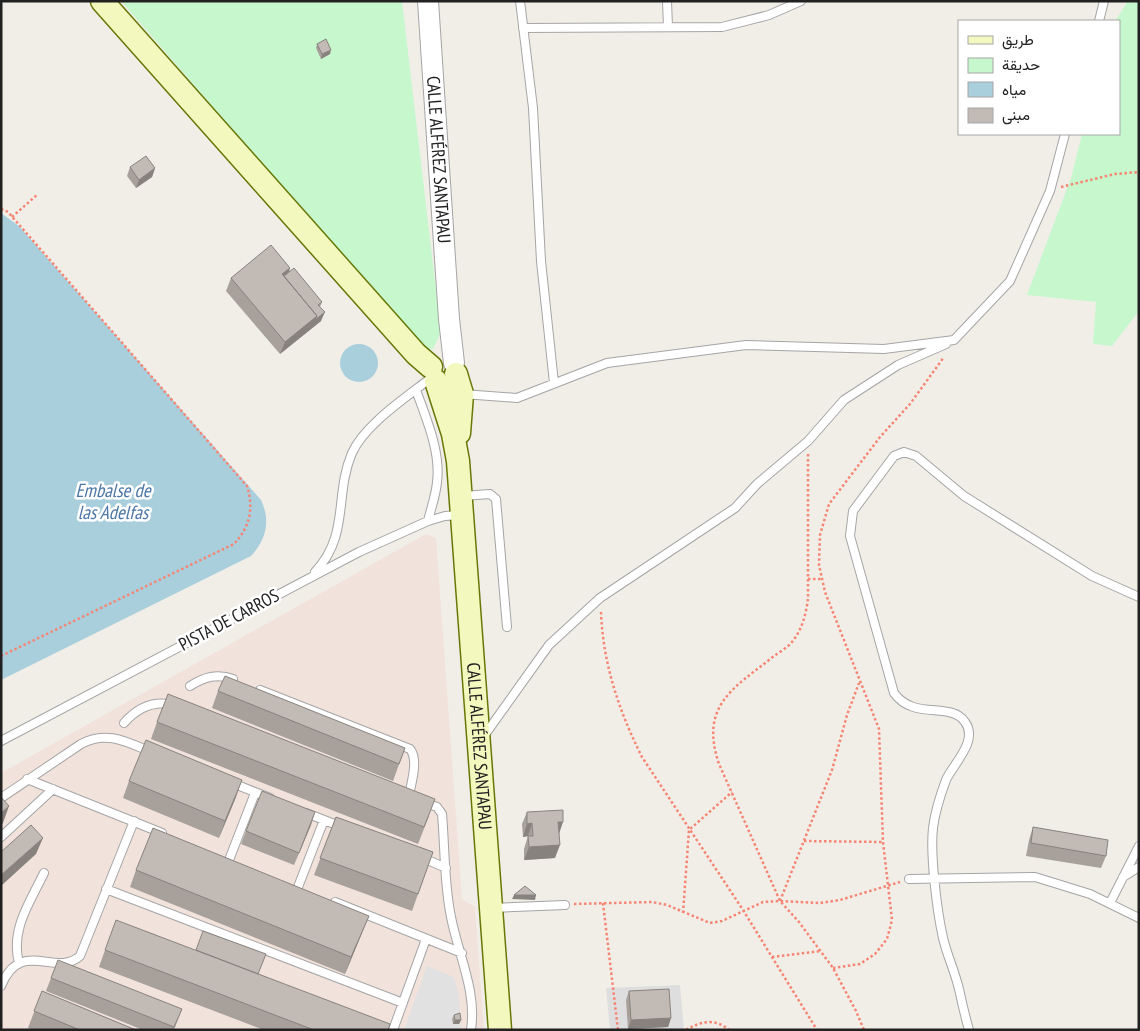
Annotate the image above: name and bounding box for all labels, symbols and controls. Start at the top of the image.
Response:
legend [958,20,1120,135]
text: طريق [1002,30,1034,50]
text: حديقة [1002,55,1040,74]
street label: CALLE ALFÉREZ SANTAPAU [422,75,456,244]
text: مياه [1002,80,1026,99]
text: مبنى [1002,105,1030,125]
water label: Embalse de las Adelfas [75,478,152,524]
street label: PISTA DE CARROS [175,583,283,656]
street label: CALLE ALFÉREZ SANTAPAU [462,662,497,831]

